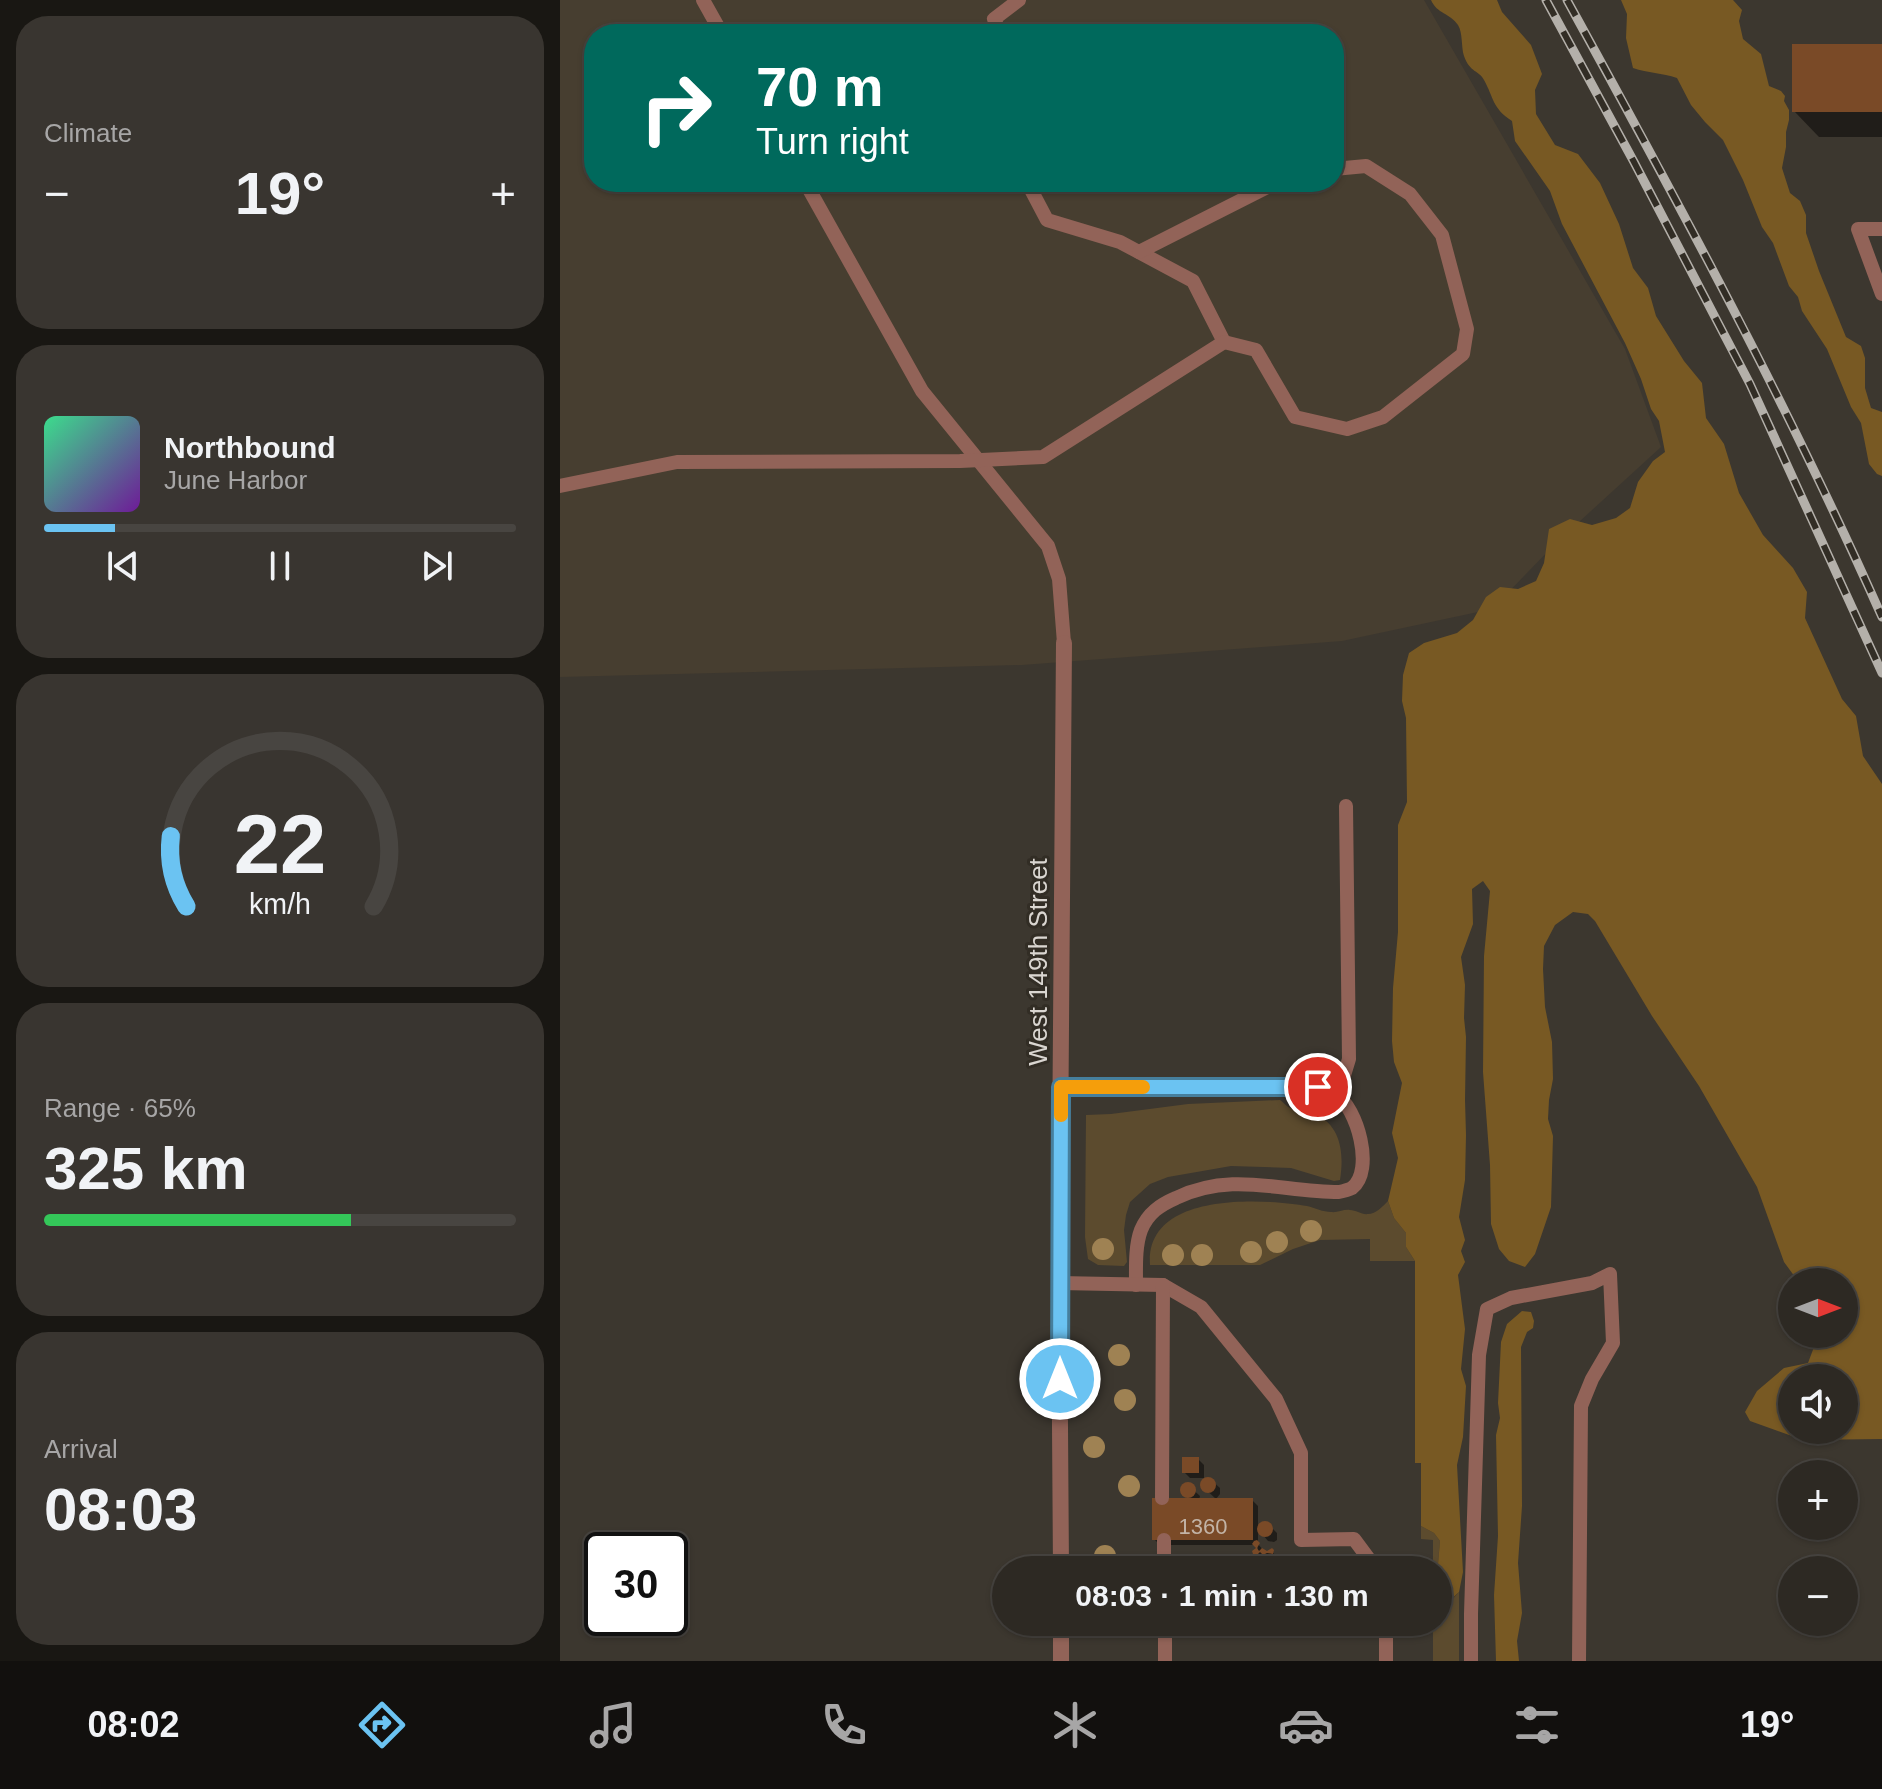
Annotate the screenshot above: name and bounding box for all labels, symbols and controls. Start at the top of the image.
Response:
text: 70 m [756,55,884,118]
icon: right [624,56,728,160]
text: Climate [44,118,132,148]
text: Turn right [756,121,909,162]
text: 19° [235,160,325,227]
text: − [44,169,70,218]
text: + [490,169,516,218]
text: Northbound [164,431,336,464]
text: June Harbor [164,465,307,495]
icon: previous [101,544,145,588]
icon: pause [258,544,302,588]
icon: next [415,544,459,588]
text: 22 [234,797,326,890]
street label: West 149th Street [1023,857,1053,1066]
text: km/h [249,888,311,920]
pin [1284,1053,1352,1121]
icon: arrive [1296,1065,1340,1109]
text: Range · 65% [44,1093,196,1123]
text: 325 km [44,1135,248,1202]
north arrow [1778,1268,1858,1348]
map controls [1778,1268,1858,1636]
position arrow [1018,1337,1102,1421]
button: sound [1778,1364,1858,1444]
text: Arrival [44,1434,118,1464]
button: + [1778,1460,1858,1540]
text: 08:03 [44,1476,197,1543]
house number: 1360 [1179,1514,1227,1539]
speed limit sign: 30 [584,1532,688,1636]
button: − [1778,1556,1858,1636]
text: 08:03 · 1 min · 130 m [1075,1579,1369,1612]
icon: directions [354,1697,410,1753]
icon: music [585,1697,641,1753]
icon: phone [816,1697,872,1753]
icon: climate [1047,1697,1103,1753]
icon: car [1278,1697,1334,1753]
icon: filters [1509,1697,1565,1753]
text: 08:02 [87,1704,180,1745]
text: 19° [1740,1704,1794,1745]

